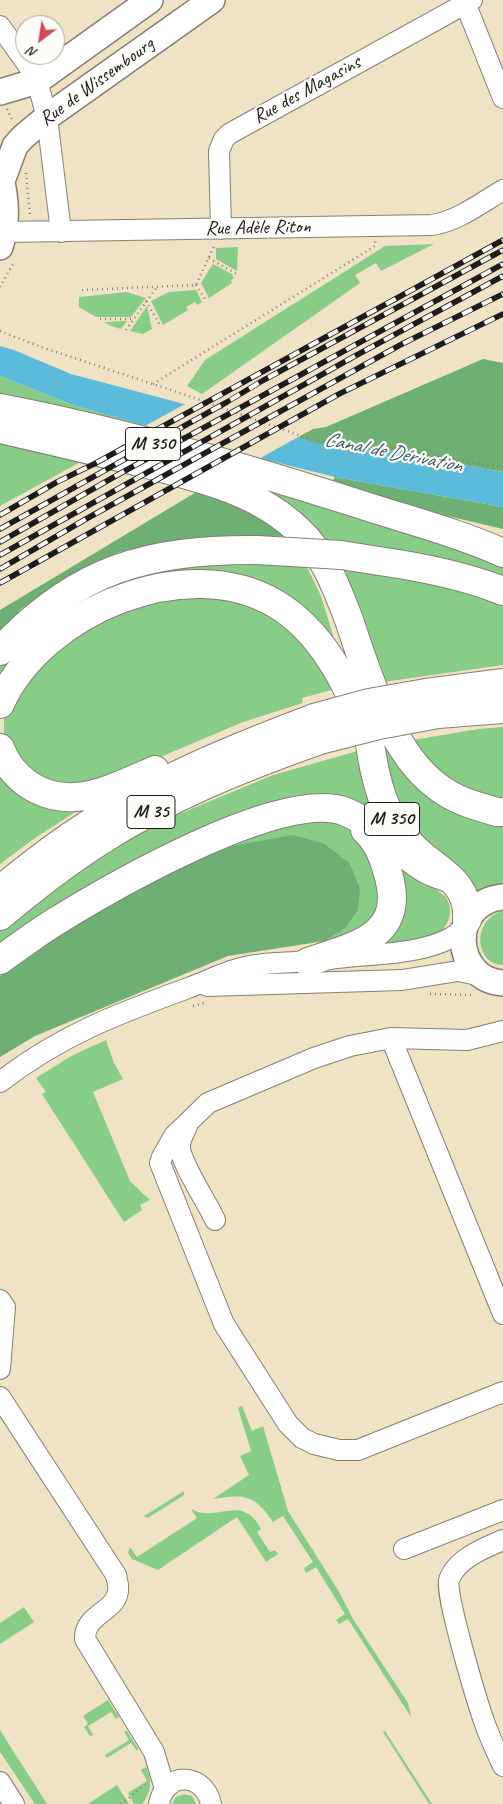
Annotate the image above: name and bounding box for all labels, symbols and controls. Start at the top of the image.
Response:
north arrow [15,15,65,65]
street label: Rue de Wissembourg [35,32,159,132]
text: N [24,43,41,62]
street label: Rue des Magasins [249,51,365,129]
street label: Rue Adèle Riton [205,215,311,241]
water label: Canal de Dérivation [322,427,464,479]
road number: M 350 [126,428,180,460]
road number: M 35 [127,796,175,829]
road number: M 350 [364,802,420,836]

